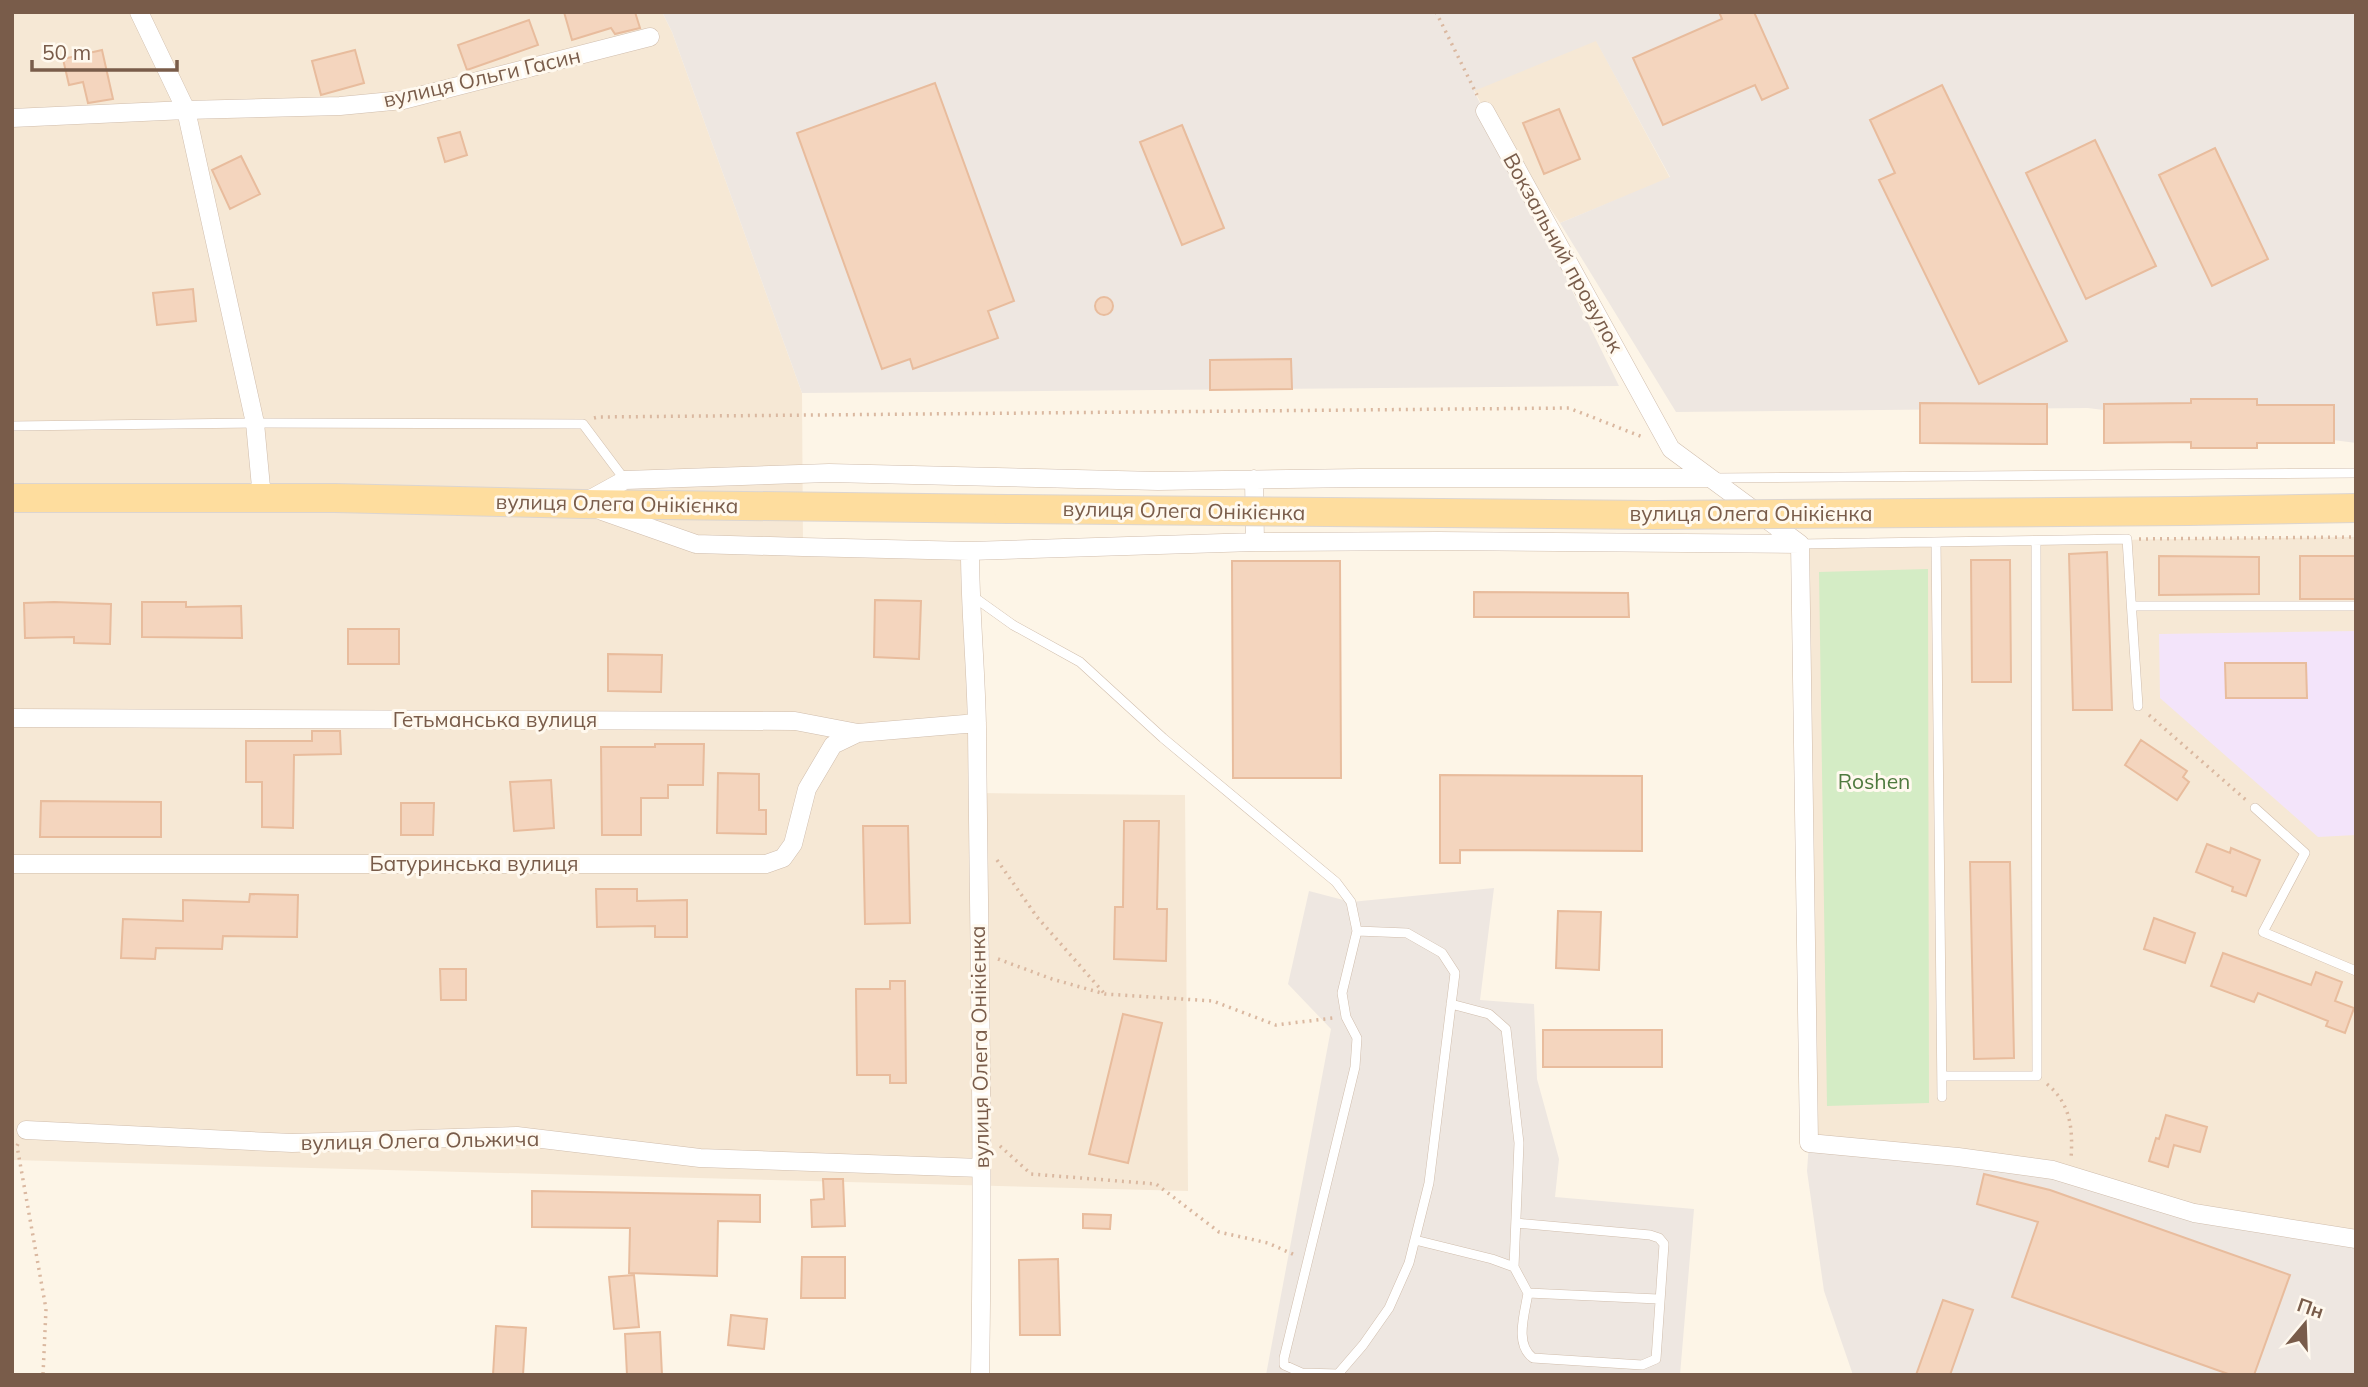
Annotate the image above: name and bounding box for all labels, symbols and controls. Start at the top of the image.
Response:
scale bar [32,28,177,72]
text: 50 m [42,39,91,65]
street label: вулиця Ольги Гасин [381,42,583,112]
street label: Вокзальний провулок [1498,148,1630,357]
street label: вулиця Олега Онікієнка [495,488,739,518]
street label: вулиця Олега Онікієнка [1062,495,1306,525]
street label: вулиця Олега Онікієнка [1630,500,1872,526]
street label: Гетьманська вулиця [393,706,597,732]
park label: Roshen [1838,768,1910,794]
street label: Батуринська вулиця [369,850,579,876]
street label: вулиця Олега Онікієнка [964,925,994,1169]
street label: вулиця Олега Ольжича [300,1125,540,1155]
north arrow [2270,1289,2340,1359]
text: Пн [2294,1292,2327,1324]

